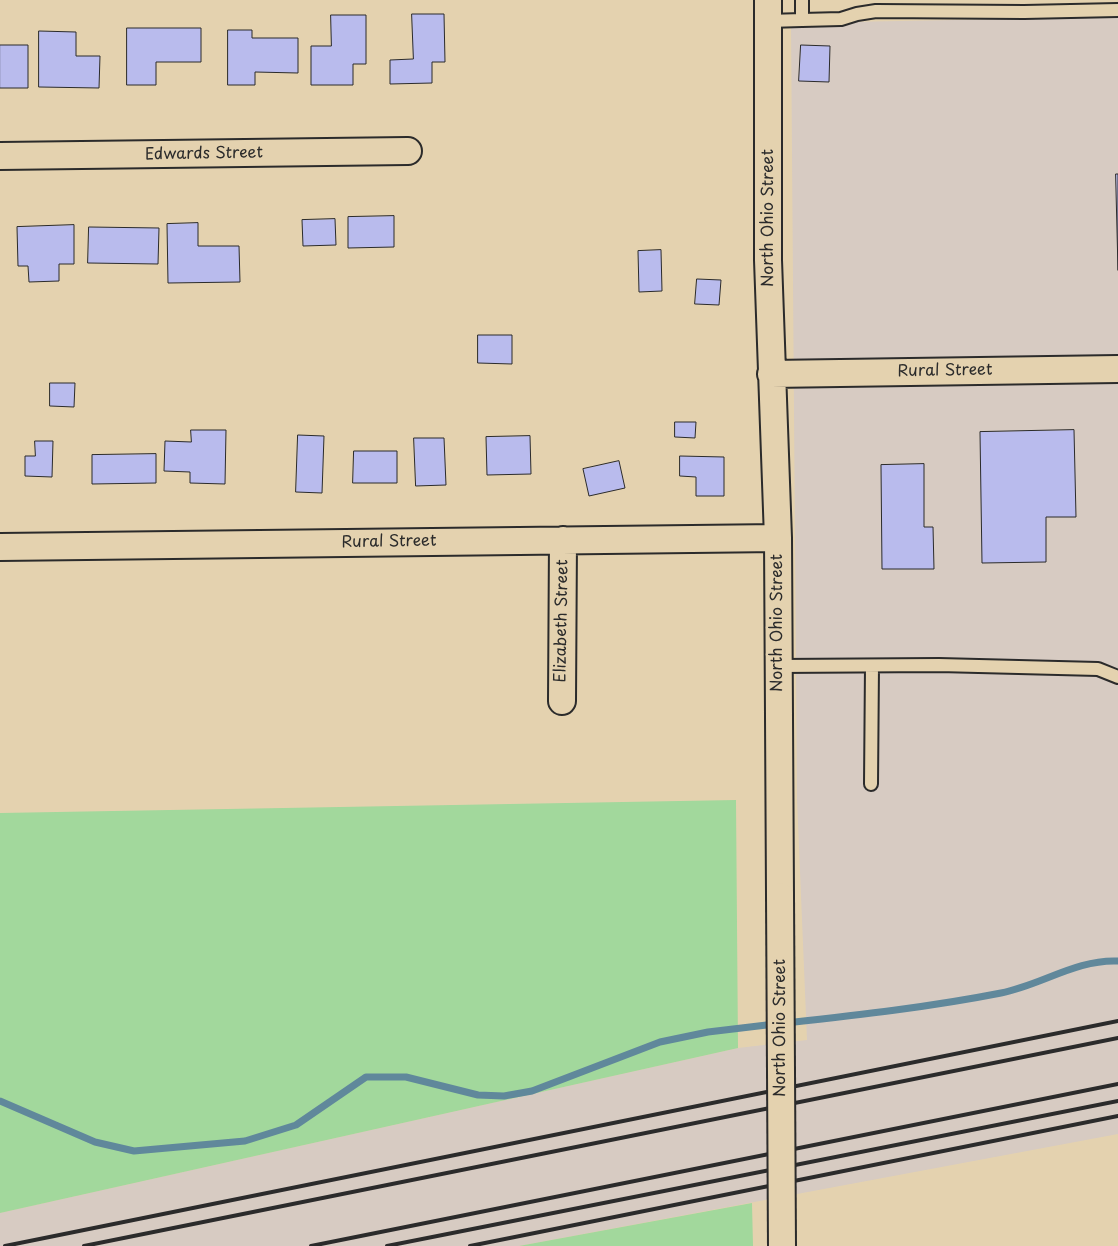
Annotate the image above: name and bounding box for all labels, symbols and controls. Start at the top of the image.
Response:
street label: Edwards Street [145,143,263,165]
street label: North Ohio Street [759,149,779,287]
street label: Rural Street [897,361,993,381]
street label: Rural Street [341,532,437,552]
street label: North Ohio Street [768,554,788,692]
street label: Elizabeth Street [551,559,573,683]
street label: North Ohio Street [771,959,791,1097]

